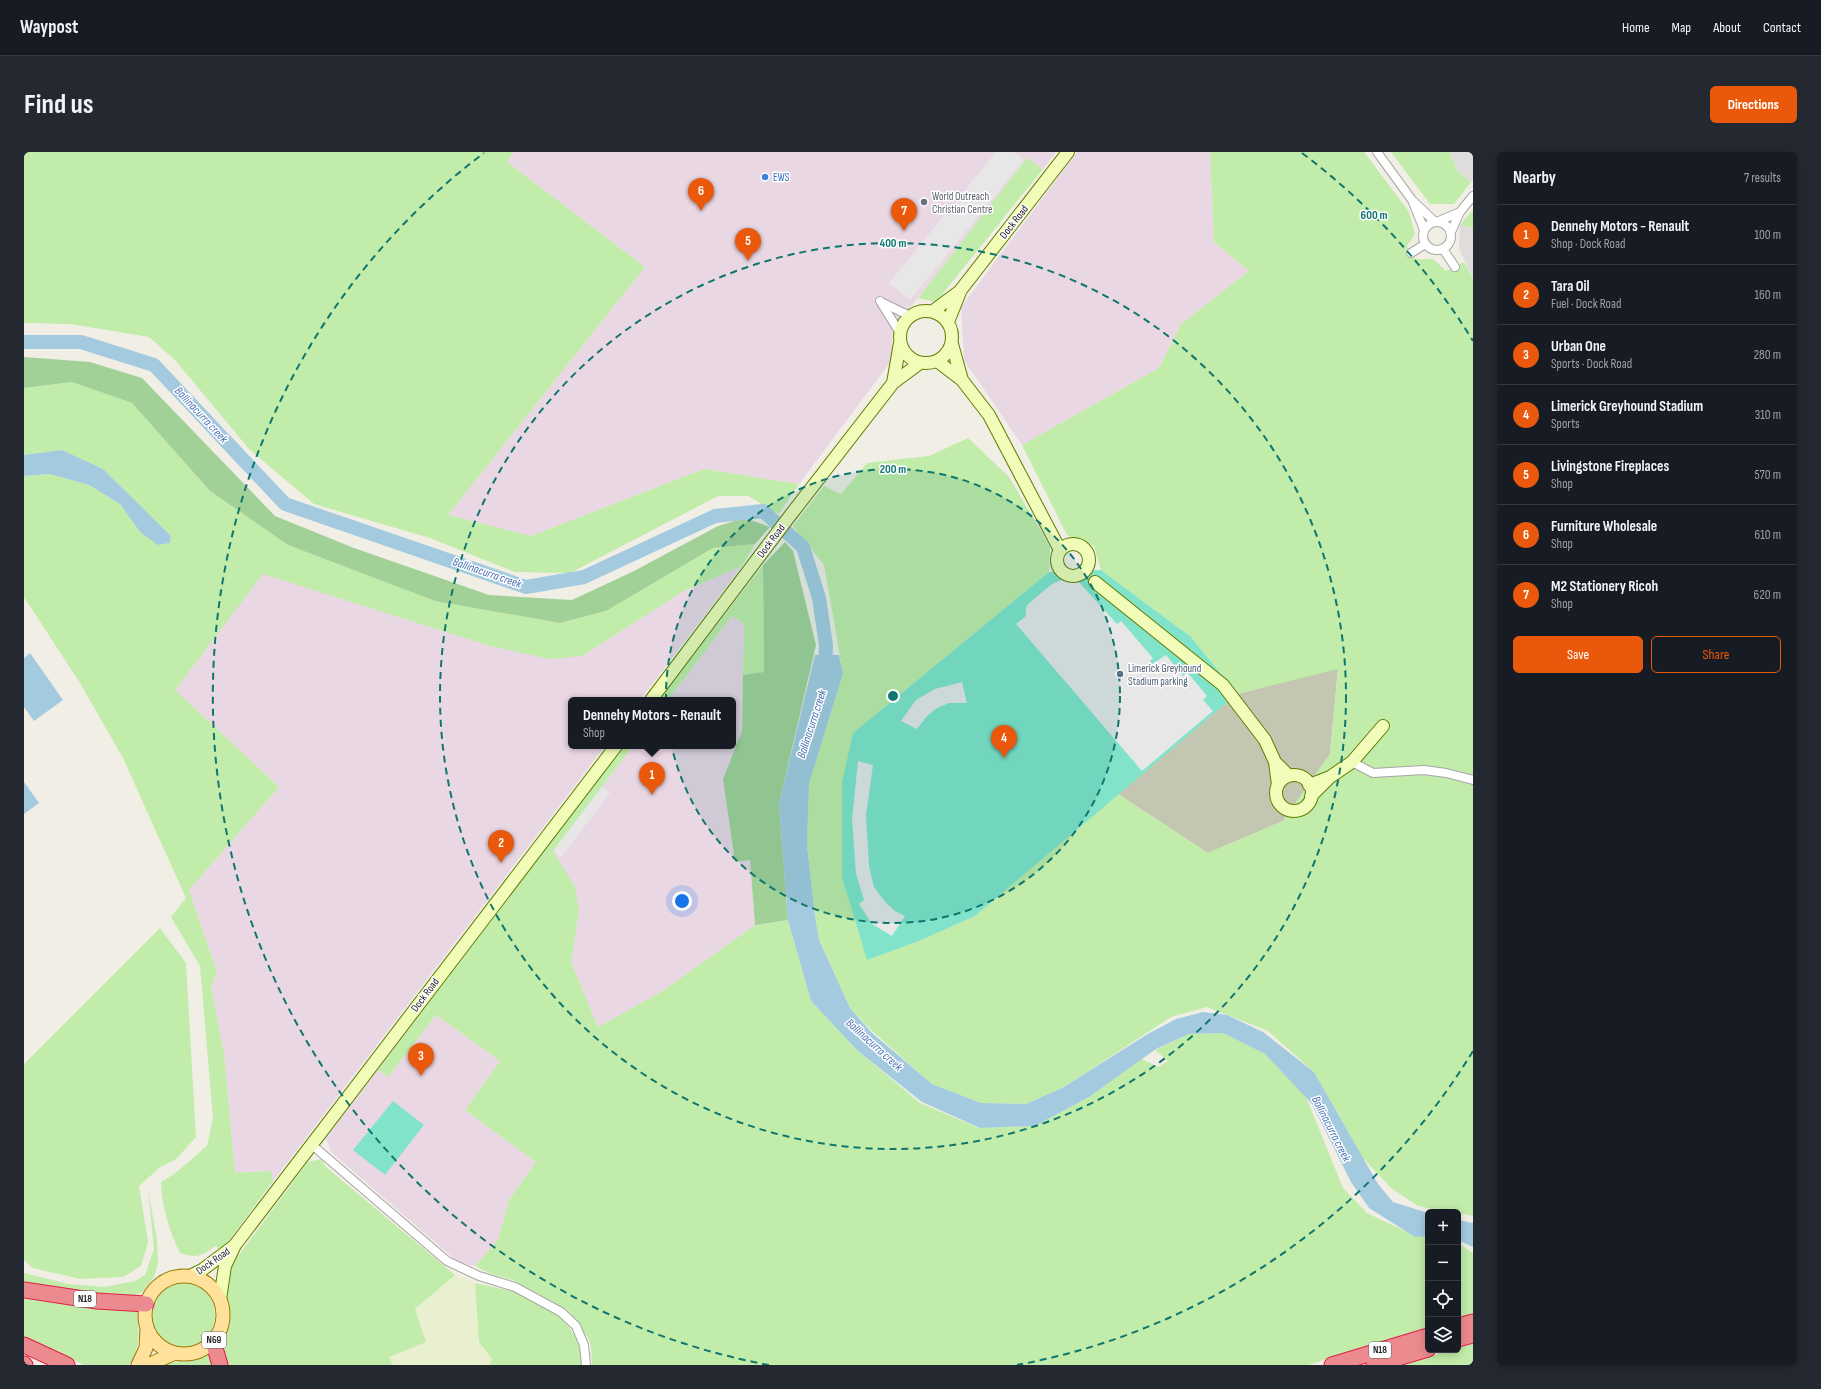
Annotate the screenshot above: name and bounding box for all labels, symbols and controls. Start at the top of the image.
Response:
text: Waypost [20,16,78,39]
text: Home [1622,19,1650,36]
text: Map [1672,19,1691,36]
text: About [1713,19,1741,36]
text: Contact [1763,19,1801,36]
button: Directions [1710,86,1797,123]
text: Find us [24,88,93,121]
text: Nearby [1513,168,1556,188]
text: 7 results [1744,170,1781,186]
place label: EWS [773,171,790,184]
marker: EWS [760,172,770,182]
pin: 6 [688,178,714,211]
place label: World Outreach Christian Centre [932,190,993,216]
marker: World Outreach Christian Centre [919,197,929,207]
pin: 7 [891,198,917,231]
street label: Dock Road [997,202,1031,241]
text: 600 m [1361,208,1387,223]
text: Dennehy Motors - Renault [1551,217,1689,236]
text: 1 [1523,227,1529,243]
text: 100 m [1754,227,1781,243]
pin: 5 [735,228,761,261]
text: 400 m [880,236,906,251]
text: Shop · Dock Road [1551,236,1625,252]
text: Tara Oil [1551,277,1590,296]
text: 2 [1523,287,1529,303]
text: 160 m [1755,287,1781,303]
text: Fuel · Dock Road [1551,296,1621,312]
text: Urban One [1551,337,1606,356]
text: 3 [1523,347,1529,363]
text: 280 m [1754,347,1781,363]
text: Sports · Dock Road [1551,356,1632,372]
water label: Ballinacurra creek [171,384,231,447]
text: Limerick Greyhound Stadium [1551,397,1703,416]
text: 4 [1523,407,1529,423]
text: 310 m [1755,407,1781,423]
text: Sports [1551,416,1580,432]
text: Livingstone Fireplaces [1551,457,1669,476]
text: 200 m [880,462,906,477]
text: 5 [1523,467,1529,483]
text: 570 m [1754,467,1781,483]
text: Shop [1551,476,1573,492]
text: Furniture Wholesale [1551,517,1657,536]
street label: Dock Road [754,521,788,560]
text: 6 [1523,527,1529,543]
text: 610 m [1755,527,1781,543]
text: Shop [1551,536,1573,552]
water label: Ballinacurra creek [451,554,524,592]
text: M2 Stationery Ricoh [1551,577,1658,596]
text: 7 [1523,587,1529,603]
text: 620 m [1754,587,1781,603]
text: Shop [1551,596,1573,612]
button: Save [1513,636,1643,673]
button: Share [1651,636,1781,673]
place label: Limerick Greyhound Stadium parking [1128,662,1202,688]
marker: Limerick Greyhound Stadium parking [1115,669,1125,679]
water label: Ballinacurra creek [794,687,830,760]
centre of rings [886,689,900,703]
popup [568,697,736,749]
text: Dennehy Motors - Renault [583,706,721,725]
text: Shop [583,725,605,741]
pin: 4 [991,725,1017,758]
pin: 1 [639,762,665,795]
pin: 2 [488,830,514,863]
your location [672,891,692,911]
street label: Dock Road [408,975,442,1014]
water label: Ballinacurra creek [842,1016,906,1075]
pin: 3 [408,1043,434,1076]
water label: Ballinacurra creek [1308,1094,1354,1165]
map controls [1425,1209,1461,1353]
button: + [1425,1209,1461,1245]
street label: Dock Road [193,1244,233,1277]
button: − [1425,1245,1461,1281]
button: locate [1425,1281,1461,1317]
road number: N18 [74,1291,96,1307]
button: layers [1425,1317,1461,1353]
road number: N69 [202,1332,226,1348]
road number: N18 [1369,1342,1391,1358]

